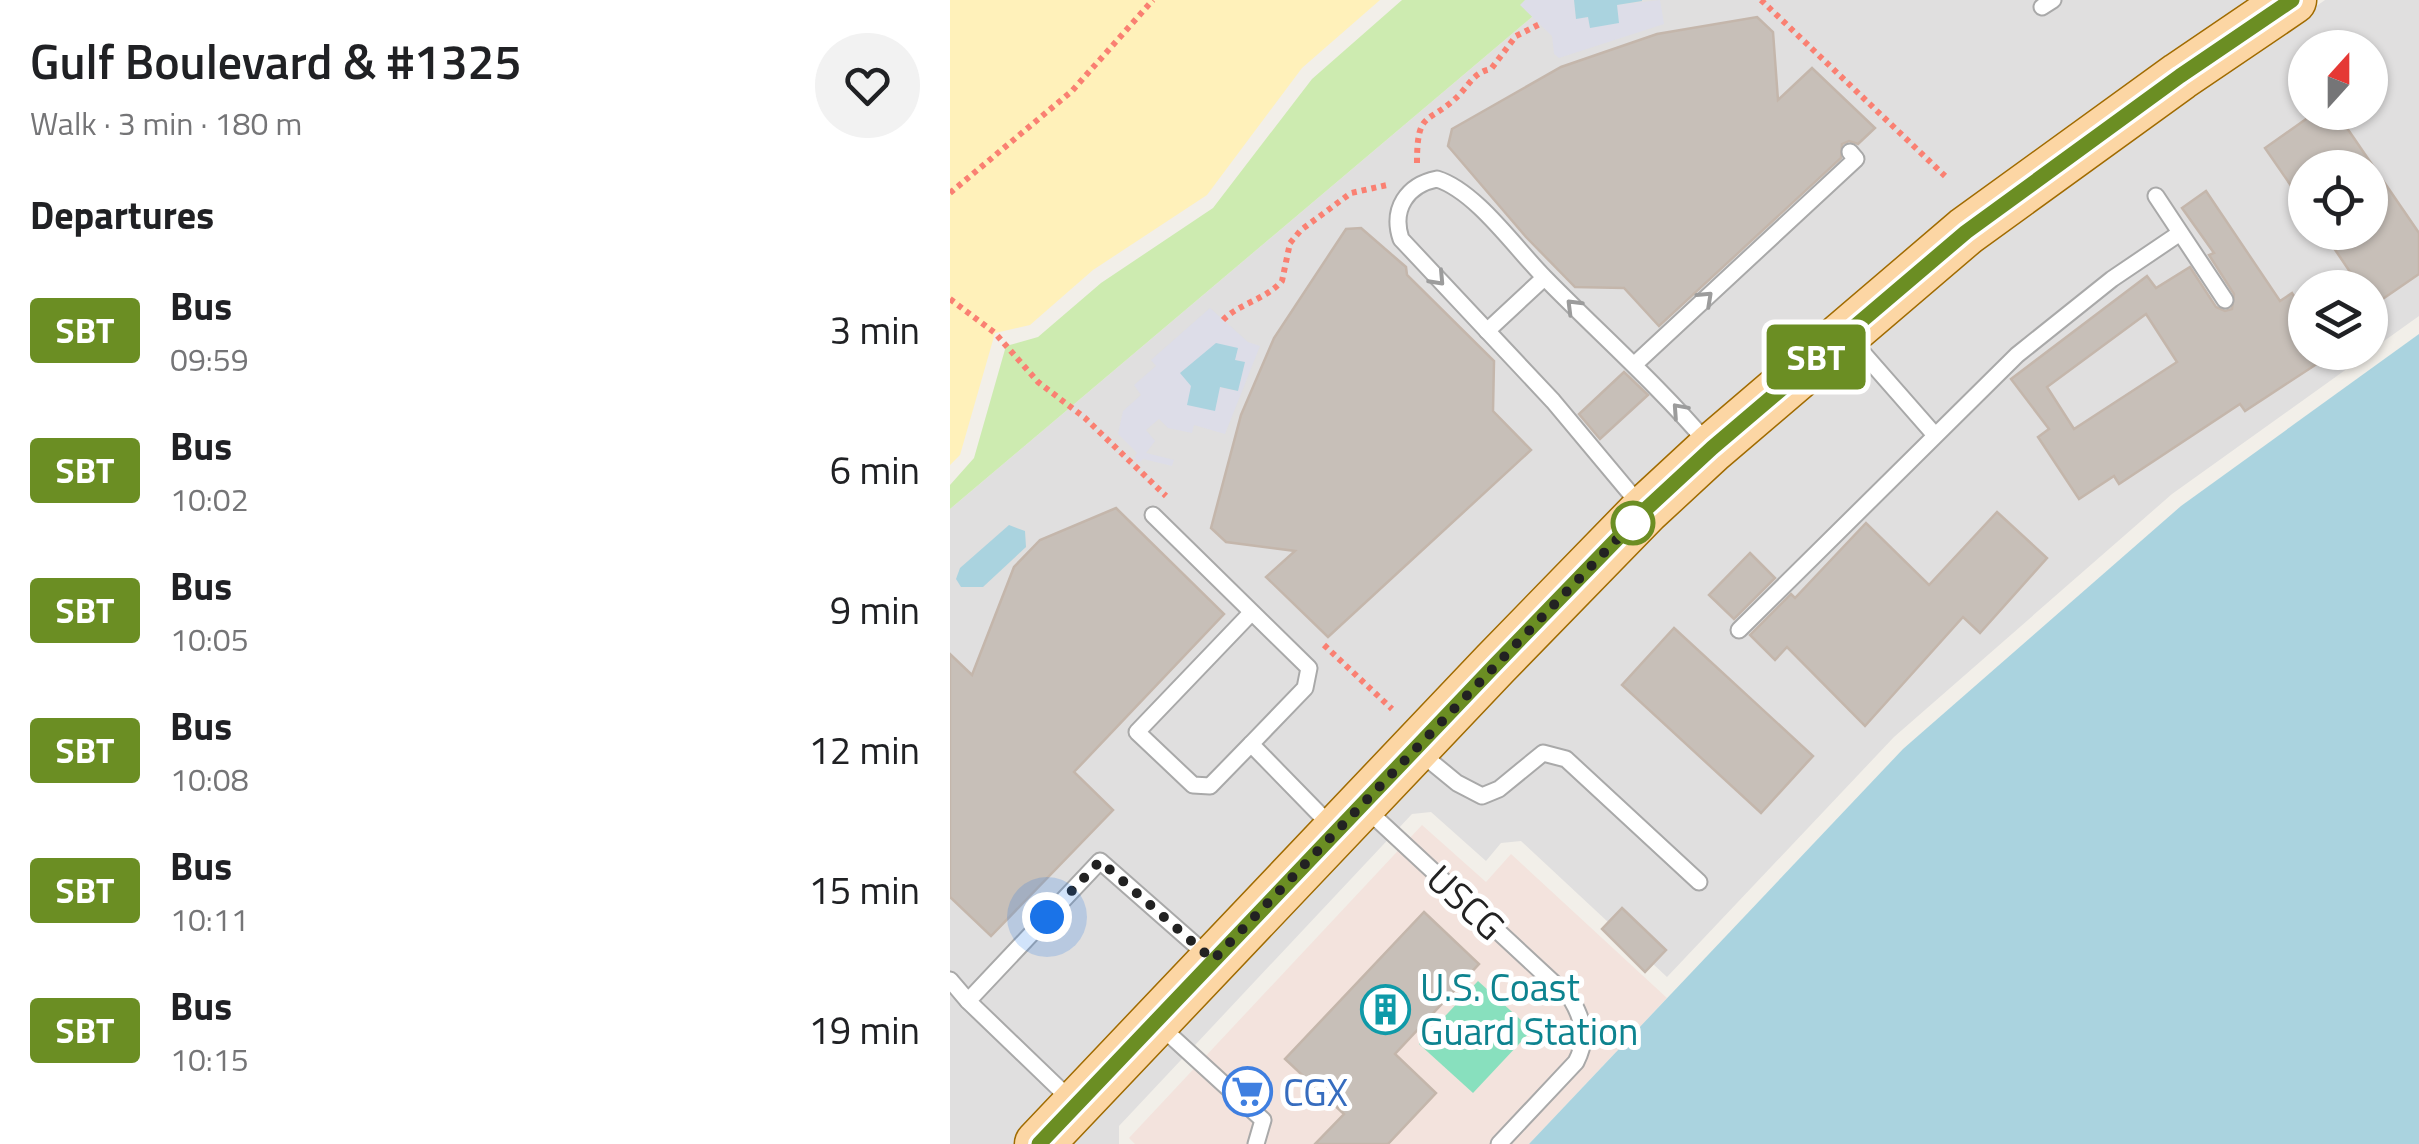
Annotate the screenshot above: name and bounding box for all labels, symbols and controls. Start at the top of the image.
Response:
text: Gulf Boulevard & #1325 [30,25,521,98]
north arrow [2288,30,2388,130]
map controls [2288,30,2388,370]
button: heart [815,33,920,138]
text: Walk · 3 min · 180 m [30,99,302,147]
button: locate [2288,150,2388,250]
text: Departures [30,186,214,244]
one-way arrow [1426,267,1444,286]
button: layers [2288,270,2388,370]
text: Bus [170,277,232,335]
one-way arrow [1694,292,1713,310]
one-way arrow [1567,300,1585,318]
text: 3 min [830,301,920,359]
text: SBT [56,303,114,357]
line badge: SBT [1758,324,1874,390]
text: SBT [1787,330,1845,384]
text: 09:59 [170,335,249,383]
one-way arrow [1672,403,1690,422]
text: Bus [170,417,232,475]
text: 6 min [830,441,920,499]
text: SBT [56,443,114,497]
text: 10:02 [170,475,249,523]
unlabelled marker [1612,502,1654,544]
text: Bus [170,557,232,615]
text: 9 min [830,581,920,639]
text: SBT [56,583,114,637]
text: 10:05 [170,615,249,663]
text: Bus [170,697,232,755]
text: 12 min [809,721,920,779]
text: SBT [56,723,114,777]
text: 10:08 [170,755,249,803]
text: Bus [170,837,232,895]
street label: USCG [1414,851,1518,953]
text: 15 min [809,861,920,919]
text: SBT [56,863,114,917]
your location [1022,892,1072,942]
text: 10:11 [170,895,249,943]
place label: U.S. Coast Guard Station [1420,958,1639,1060]
text: Bus [170,977,232,1035]
building icon: U.S. Coast Guard Station [1359,983,1411,1035]
text: 19 min [809,1001,920,1059]
text: SBT [56,1003,114,1057]
text: 10:15 [170,1035,249,1083]
place label: CGX [1283,1063,1348,1121]
supermarket icon: CGX [1222,1066,1274,1118]

